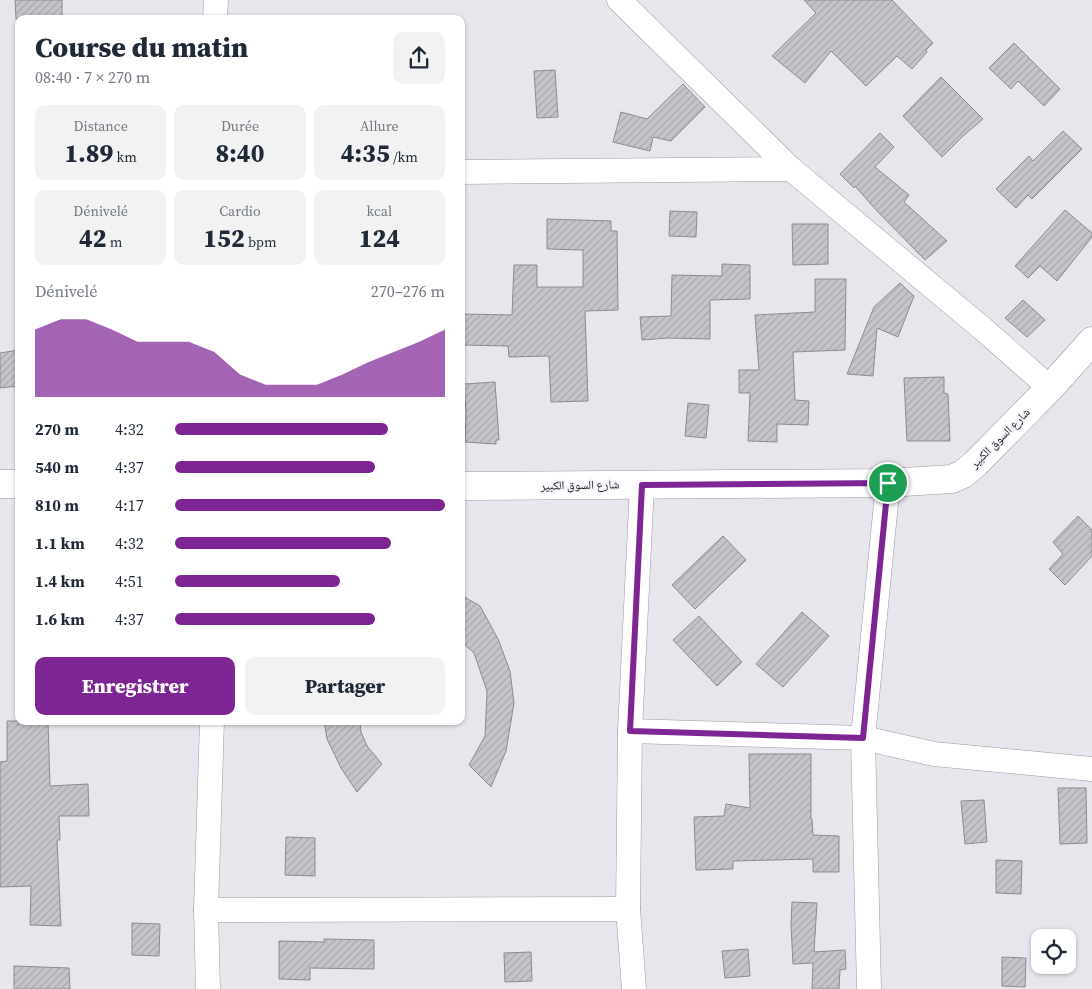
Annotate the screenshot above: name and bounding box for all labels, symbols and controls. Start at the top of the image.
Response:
text: Course du matin [35,28,248,66]
button: share [393,32,445,84]
text: 08:40 · 7 × 270 m [35,66,150,88]
text: Distance [74,116,128,136]
text: Durée [221,116,259,136]
text: Allure [360,116,399,136]
text: 1.89 [64,136,113,170]
text: 8:40 [216,136,264,170]
text: 4:35 [341,136,390,170]
text: km [113,147,137,167]
text: /km [390,147,418,167]
text: Dénivelé [73,201,128,221]
text: Cardio [219,201,261,221]
text: kcal [367,201,392,221]
text: 42 [79,221,107,255]
text: 152 [203,221,245,255]
text: 124 [359,221,400,255]
text: m [107,232,122,252]
text: bpm [245,232,277,252]
text: Dénivelé [35,280,97,302]
text: 270–276 m [371,280,445,302]
street label: شارع السوق الكبير [966,404,1034,472]
text: 270 m [35,418,79,440]
text: 4:32 [115,418,144,440]
text: 540 m [35,456,79,478]
text: 4:37 [115,456,144,478]
pin [867,462,909,504]
icon: arrive [874,469,902,497]
street label: شارع السوق الكبير [539,476,620,494]
text: 810 m [35,494,79,516]
text: 4:17 [115,494,144,516]
text: 1.1 km [35,532,85,554]
text: 4:32 [115,532,144,554]
text: 1.4 km [35,570,85,592]
text: 4:51 [115,570,144,592]
text: 1.6 km [35,608,85,630]
text: 4:37 [115,608,144,630]
button: Enregistrer [35,657,235,715]
button: Partager [245,657,445,715]
map controls [1031,929,1076,974]
button: locate [1031,929,1076,974]

